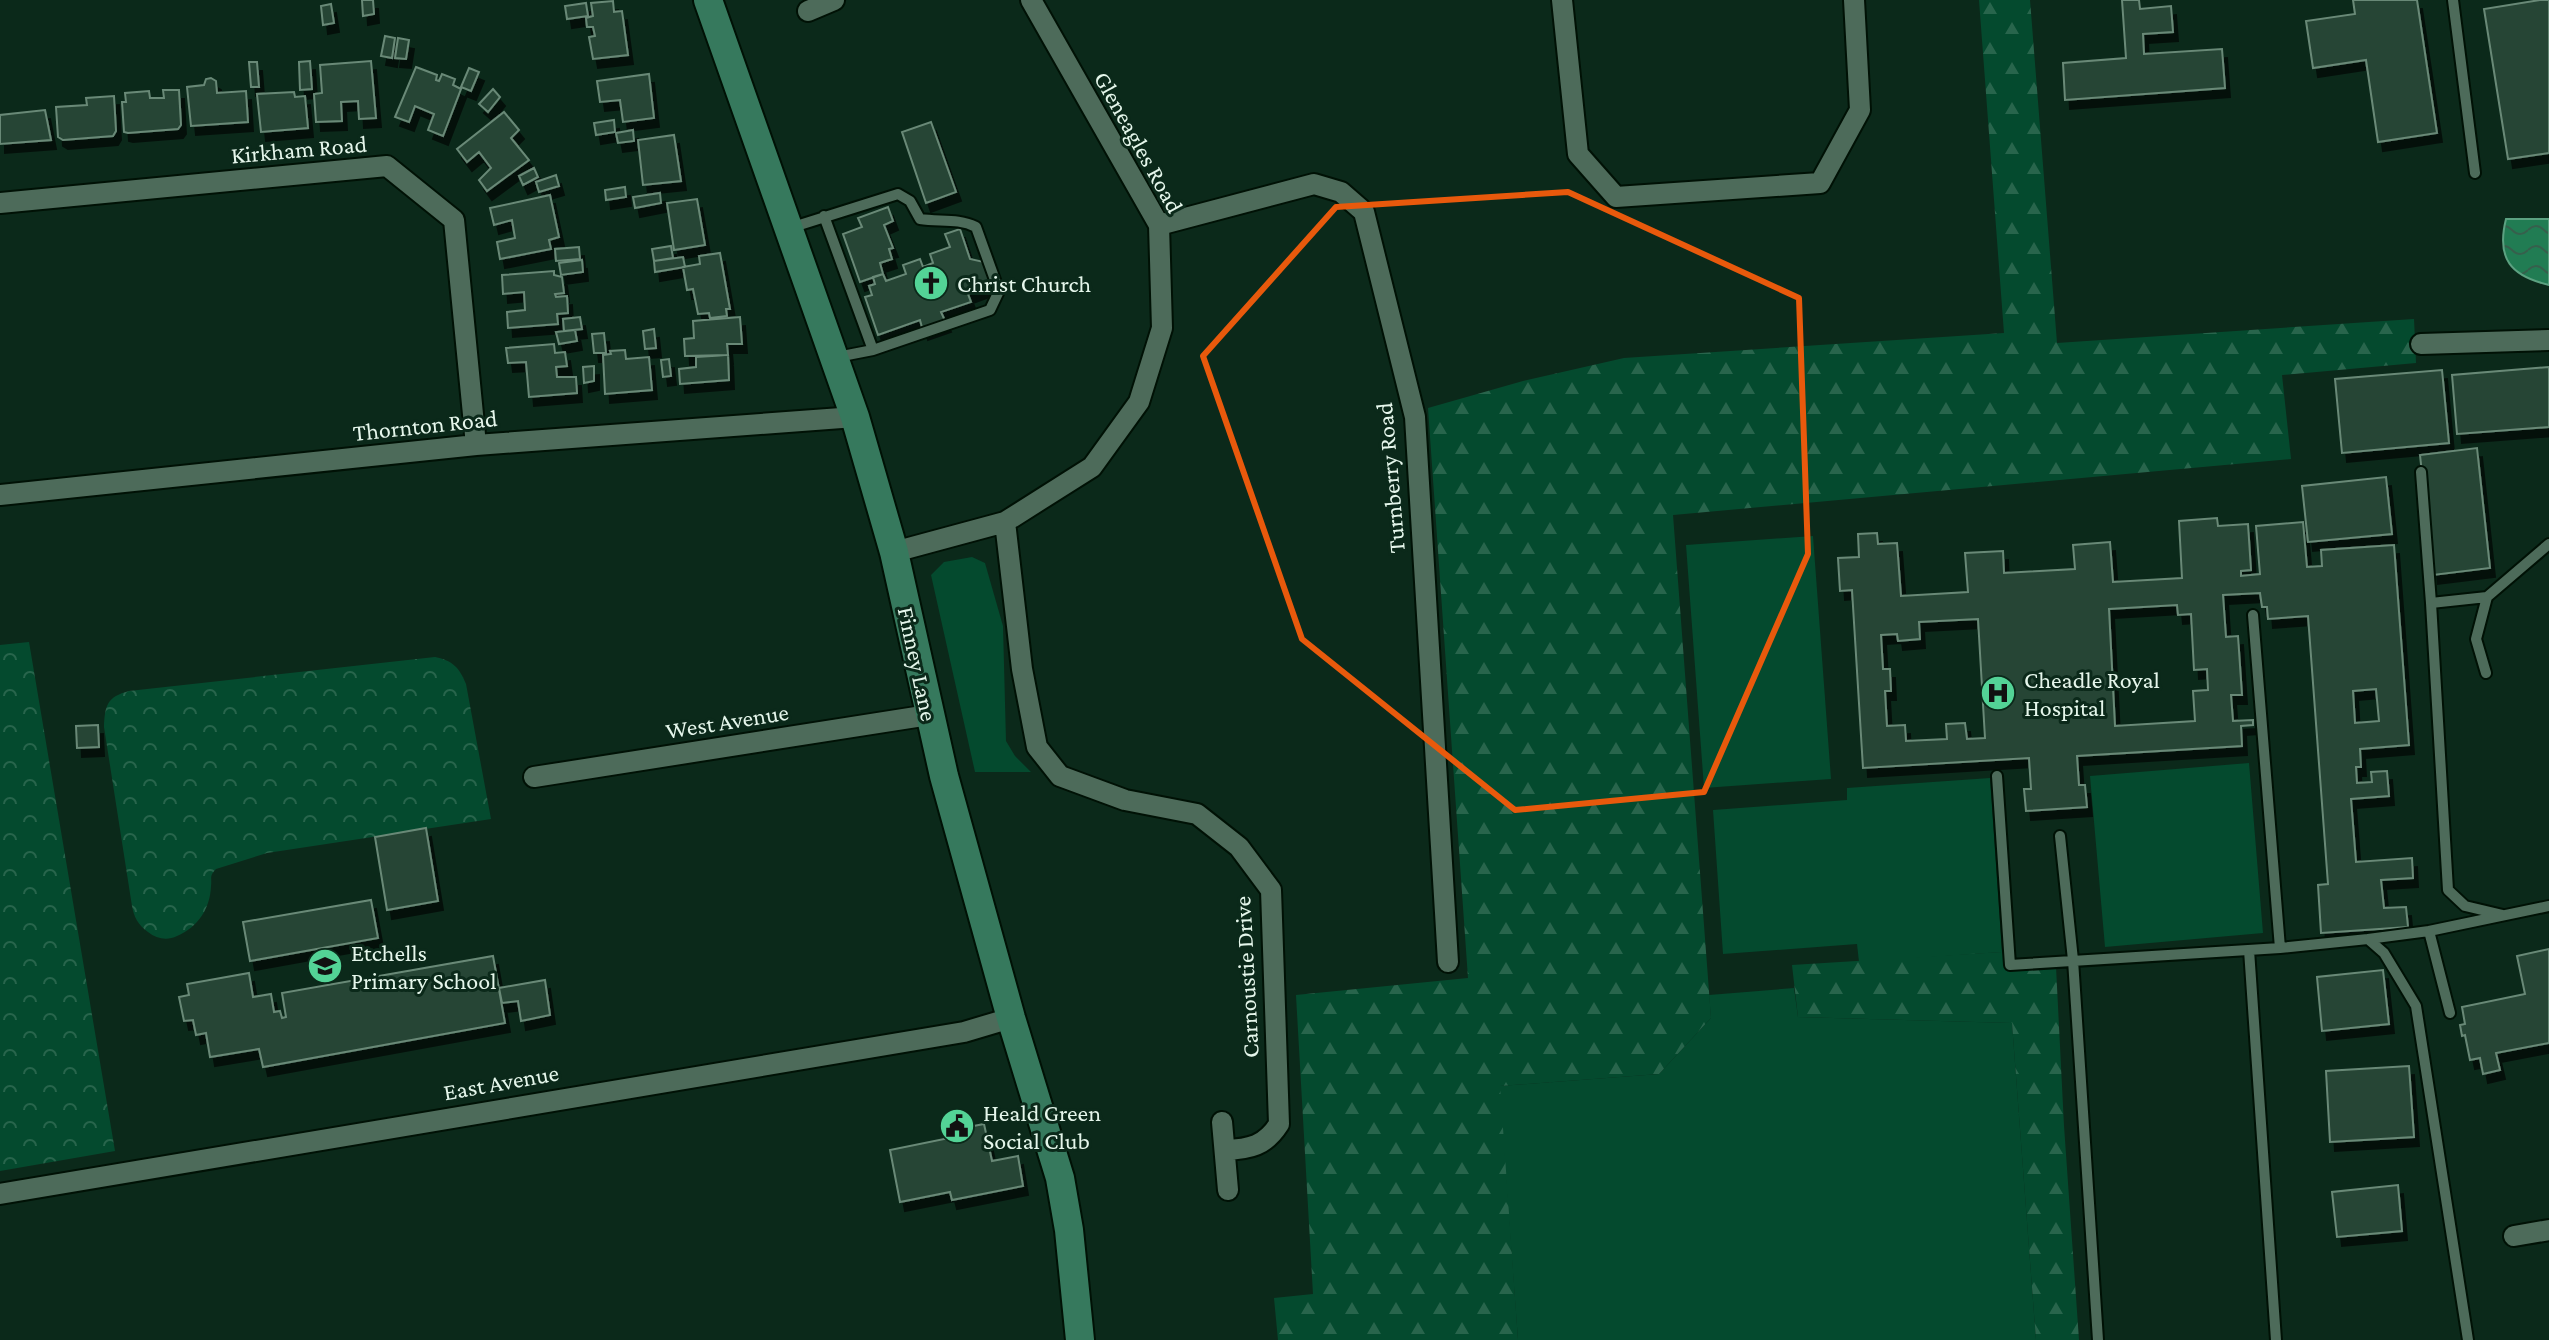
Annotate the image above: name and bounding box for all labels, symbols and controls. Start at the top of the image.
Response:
street label: Gleneagles Road [1089,67,1189,218]
street label: Kirkham Road [230,130,368,168]
church icon: Christ Church [912,264,950,302]
place label: Christ Church [957,270,1091,297]
street label: Turnberry Road [1370,401,1410,555]
street label: Thornton Road [351,404,499,446]
street label: Finney Lane [893,604,943,724]
place label: Cheadle Royal Hospital [2024,666,2160,721]
hospital icon: Cheadle Royal Hospital [1979,674,2017,712]
street label: West Avenue [664,698,790,744]
street label: Carnoustie Drive [1228,895,1264,1059]
place label: Etchells Primary School [351,939,496,994]
school or university icon: Etchells Primary School [306,947,344,985]
street label: East Avenue [441,1059,561,1105]
place label: Heald Green Social Club [983,1099,1101,1154]
public building icon: Heald Green Social Club [938,1107,976,1145]

